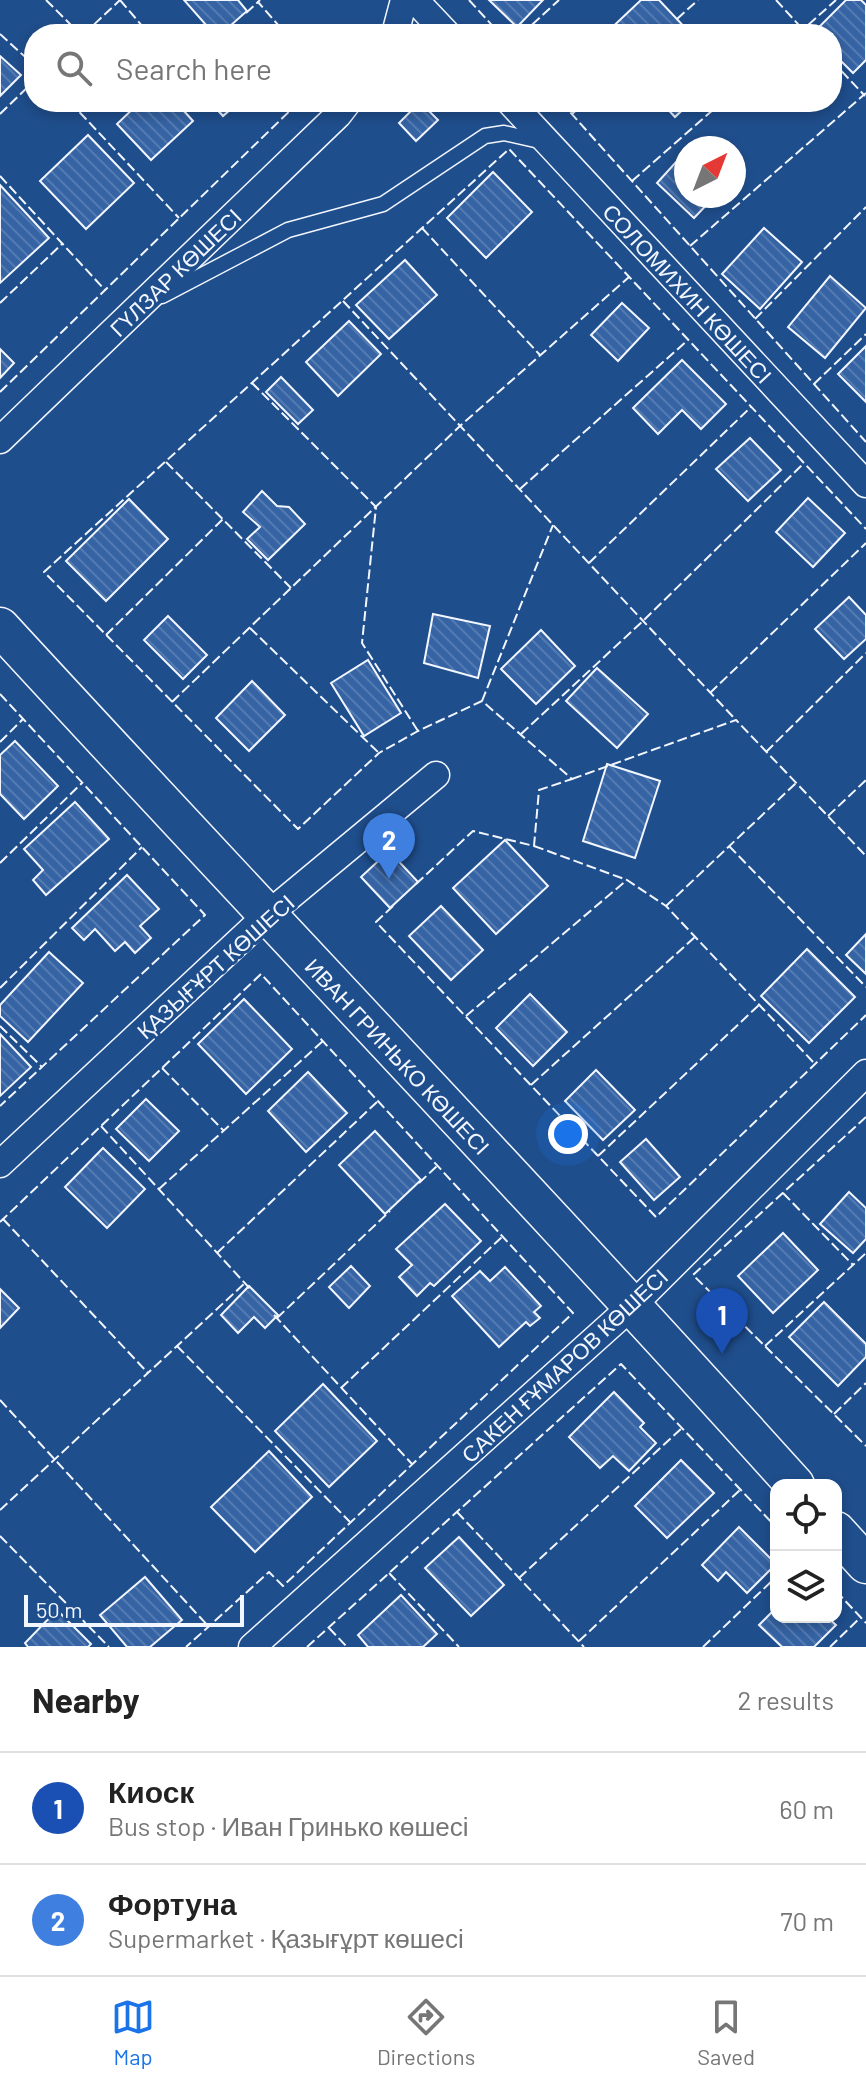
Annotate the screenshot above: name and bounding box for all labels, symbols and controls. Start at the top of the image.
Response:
search box [24,24,842,112]
icon: search [52,46,96,90]
text: Search here [116,50,272,86]
north arrow [674,136,746,208]
street label: СОЛОМИХИН КӨШЕСІ [598,198,778,388]
street label: ГҮЛЗАР КӨШЕСІ [104,203,246,341]
pin: 2 [363,813,415,879]
street label: ҚАЗЫҒҰРТ КӨШЕСІ [131,889,300,1044]
street label: ИВАН ГРИНЬКО КӨШЕСІ [300,953,496,1159]
your location [548,1114,588,1154]
street label: САКЕН ҒҰМАРОВ КӨШЕСІ [456,1263,672,1467]
pin: 1 [696,1288,748,1354]
map controls [770,1479,842,1623]
button: locate [770,1479,842,1551]
button: layers [770,1551,842,1623]
scale bar [24,1591,244,1627]
text: 50 m [36,1596,82,1622]
text: Nearby [32,1679,140,1720]
text: 2 results [738,1684,834,1715]
text: Киоск [108,1773,194,1809]
text: 1 [53,1793,63,1824]
text: 60 m [779,1793,834,1824]
text: Bus stop · Иван Гринько көшесі [108,1810,469,1841]
text: Фортуна [108,1885,237,1921]
text: 2 [51,1905,65,1936]
text: 70 m [780,1905,834,1936]
text: Supermarket · Қазығұрт көшесі [108,1922,464,1953]
tab: Map [111,1995,155,2069]
tab: Directions [377,1995,475,2069]
tab: Saved [697,1995,755,2069]

